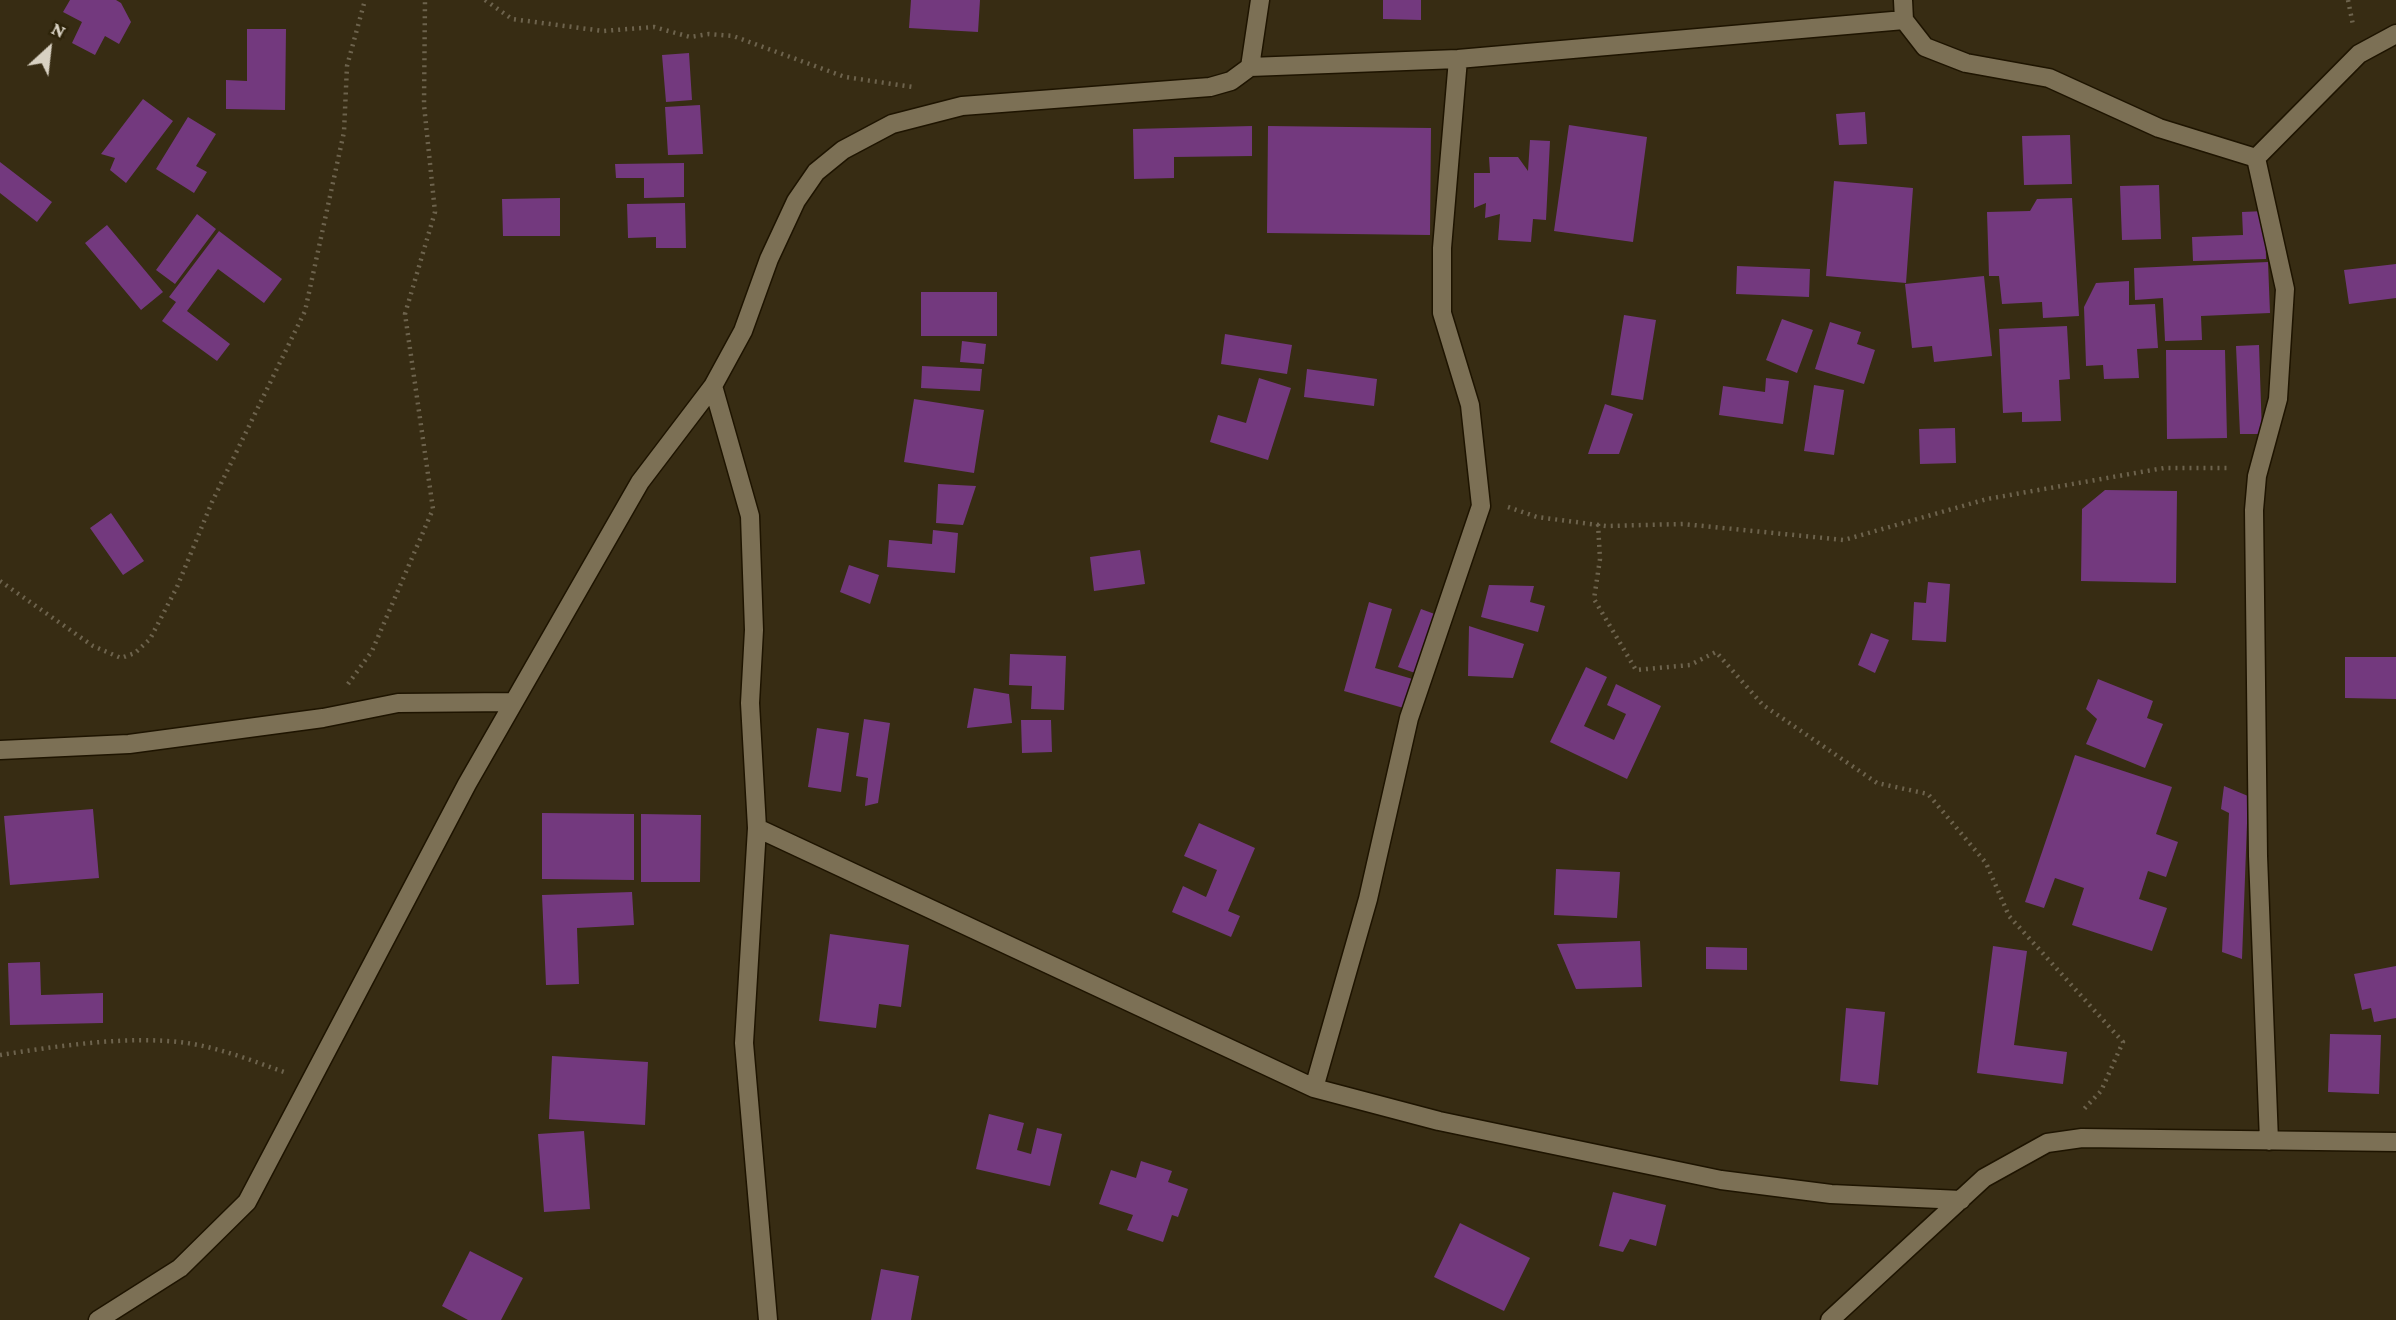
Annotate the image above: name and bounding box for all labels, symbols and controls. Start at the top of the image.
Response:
north arrow [14,14,84,84]
text: N [48,18,69,42]

